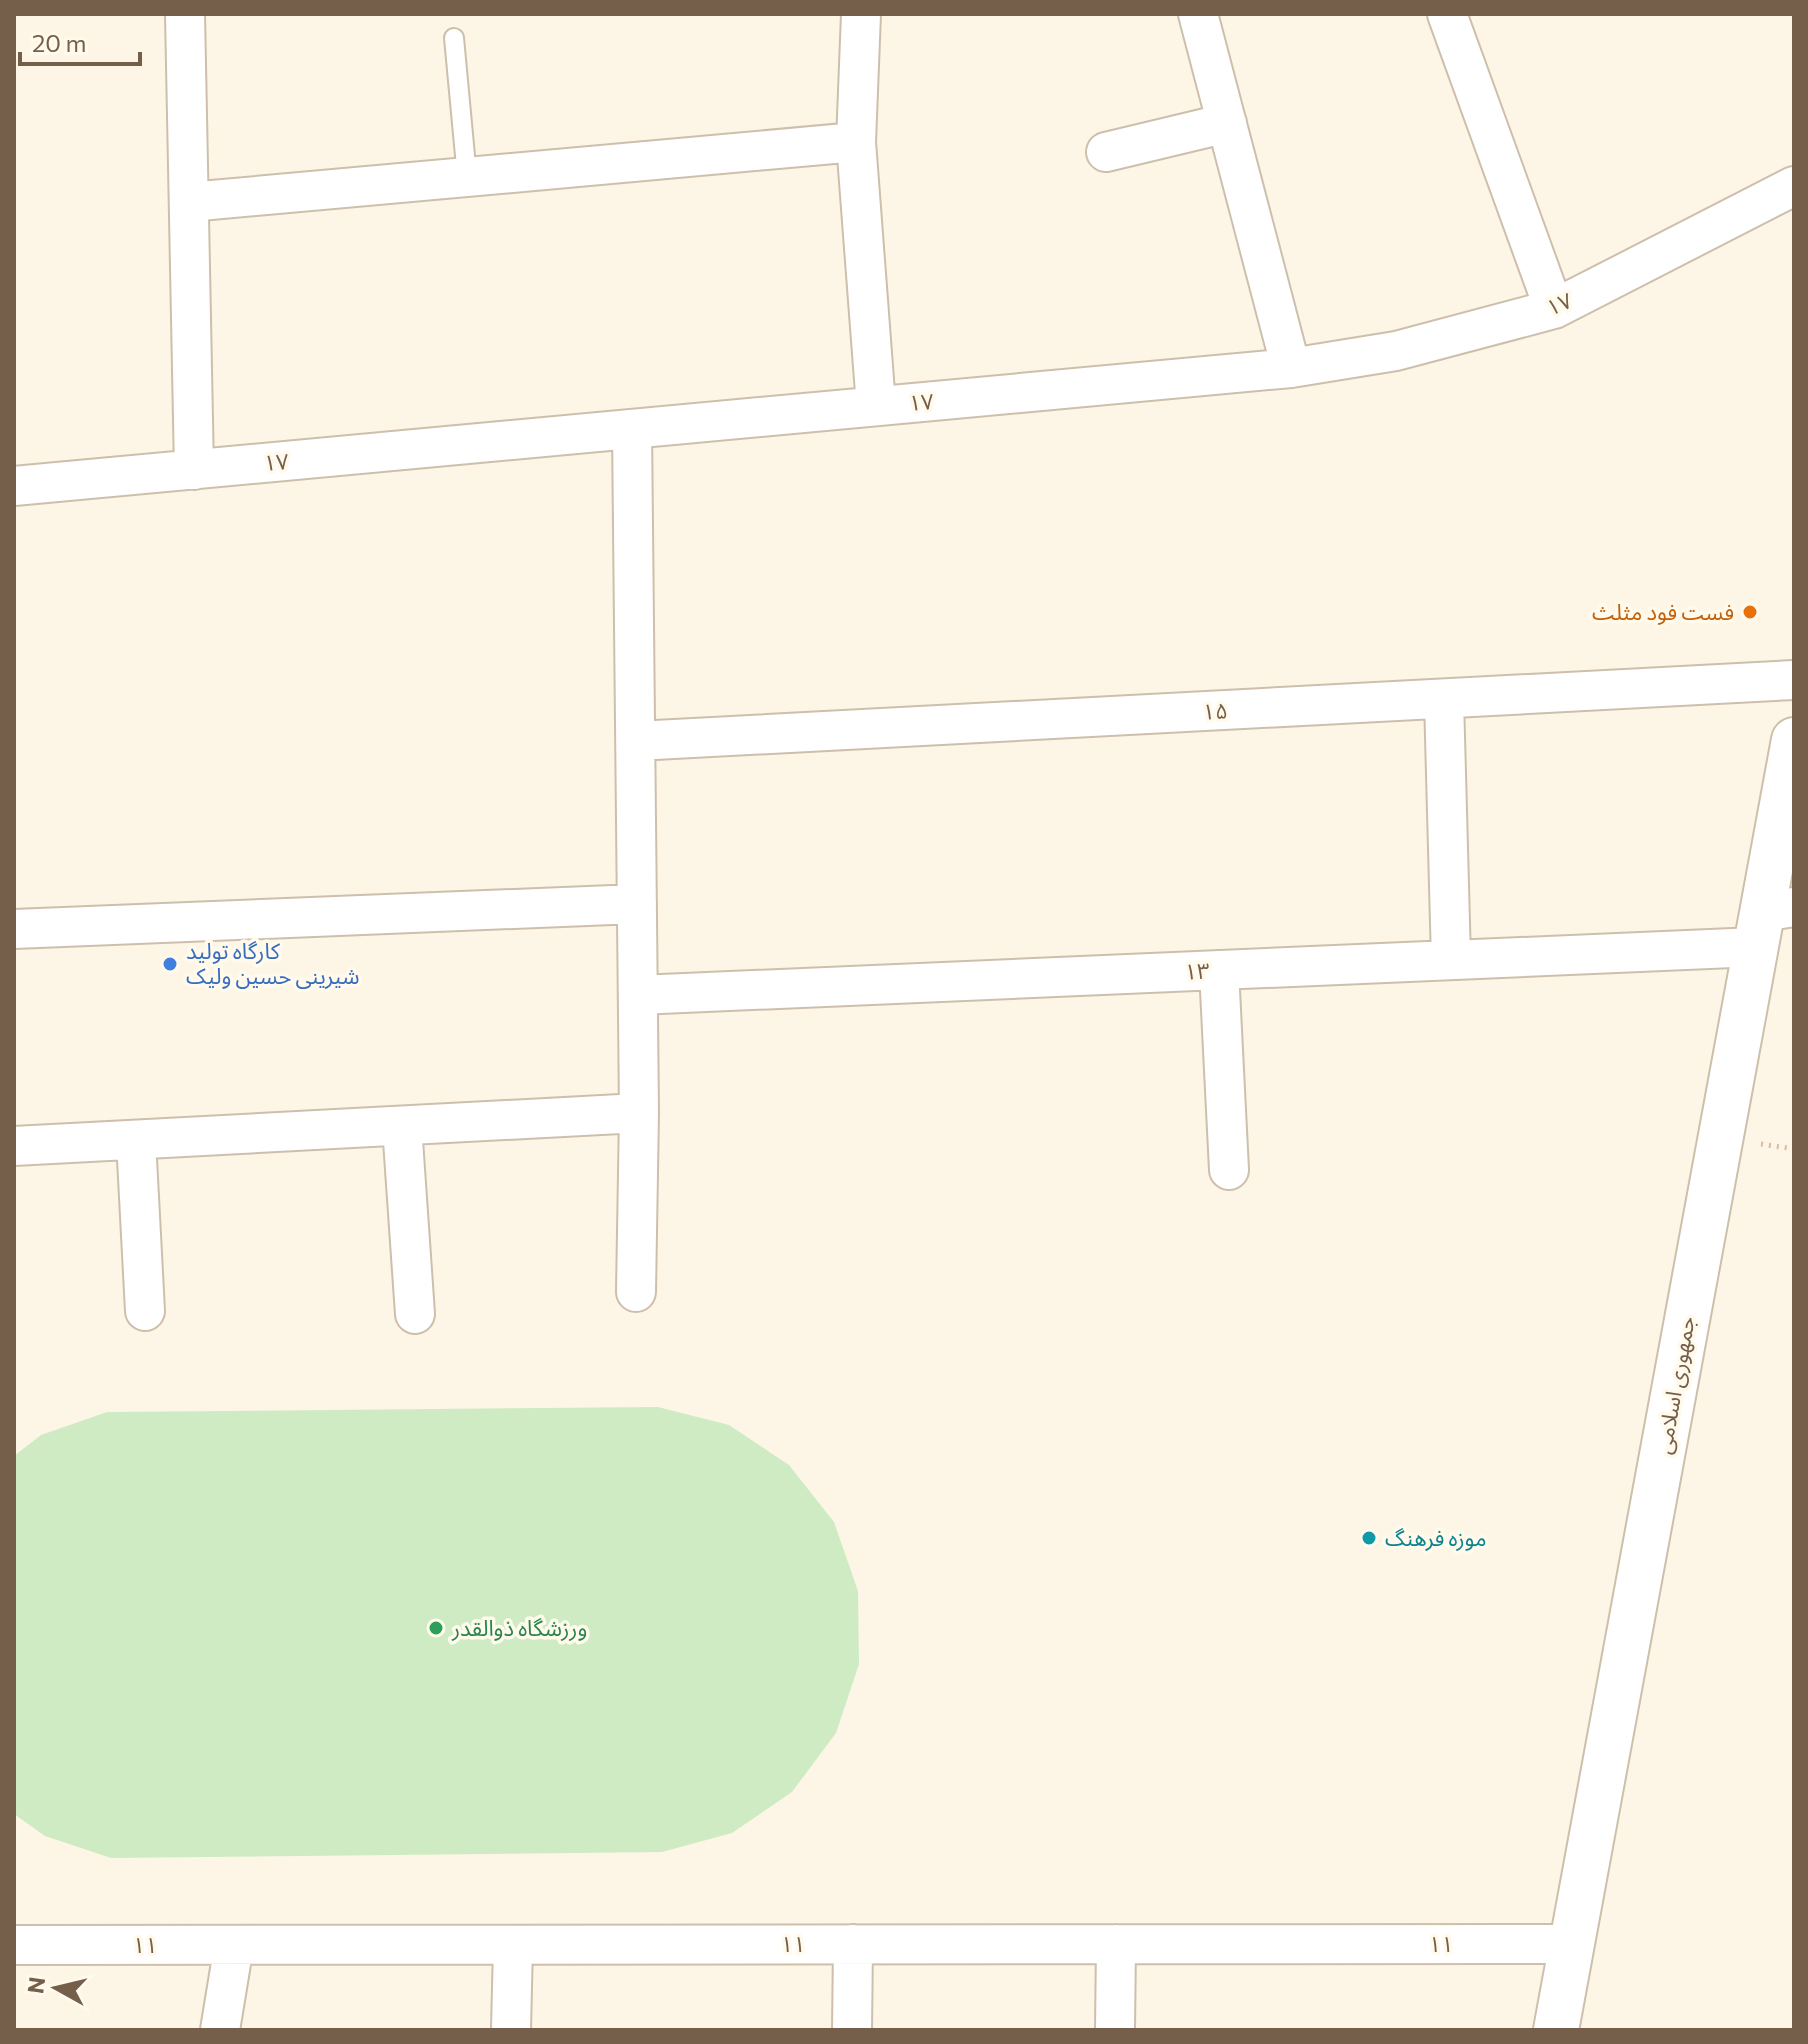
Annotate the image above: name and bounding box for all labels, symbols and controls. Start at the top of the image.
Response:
scale bar [20,16,140,66]
text: 20 m [32,28,86,57]
street label: ۱۷ [1542,286,1576,321]
street label: ۱۷ [907,387,935,416]
street label: ۱۷ [262,447,290,476]
place label: فست فود مثلث [1592,598,1734,625]
marker: فست فود مثلث [1741,603,1759,621]
street label: ۱۵ [1202,696,1228,725]
place label: کارگاه تولید شیرینی حسین ولیک [186,937,359,989]
marker: کارگاه تولید شیرینی حسین ولیک [161,955,179,973]
street label: ۱۳ [1184,956,1210,985]
street label: جمهوری اسلامی [1649,1314,1701,1456]
place label: موزه فرهنگ [1385,1524,1487,1552]
marker: موزه فرهنگ [1360,1529,1378,1547]
place label: ورزشگاه ذوالقدر [451,1614,587,1642]
marker: ورزشگاه ذوالقدر [427,1619,445,1637]
street label: ۱۱ [780,1930,806,1957]
street label: ۱۱ [1428,1930,1454,1957]
street label: ۱۱ [132,1931,158,1958]
north arrow [16,1948,96,2028]
text: N [21,1975,50,1995]

